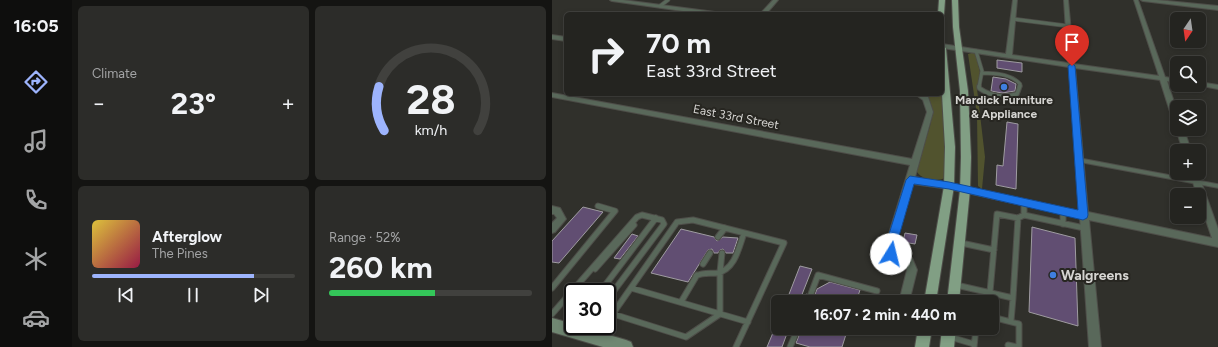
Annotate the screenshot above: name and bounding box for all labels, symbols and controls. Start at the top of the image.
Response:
north arrow [1170,12,1206,48]
map controls [1170,12,1206,224]
text: 16:05 [13,15,59,37]
pin [1055,25,1089,66]
text: 70 m [646,26,711,60]
icon: right [580,28,632,80]
icon: arrive [1061,31,1083,53]
button: search [1170,56,1206,92]
text: East 33rd Street [646,60,777,82]
text: Climate [92,66,137,81]
icon: directions [22,68,50,96]
text: 28 [406,74,455,124]
marker: Mardick Furniture & Appliance [999,82,1009,92]
text: 23° [171,85,216,122]
text: − [92,90,106,117]
text: + [281,90,295,117]
place label: Mardick Furniture & Appliance [955,93,1053,121]
button: layers [1170,100,1206,136]
street label: East 33rd Street [692,102,781,132]
text: km/h [414,120,447,138]
icon: music [22,127,50,155]
button: + [1170,144,1206,180]
icon: phone [22,186,50,214]
button: − [1170,188,1206,224]
text: Afterglow [152,228,222,246]
text: Range · 52% [329,230,400,245]
position arrow [870,233,912,275]
icon: climate [22,245,50,273]
text: The Pines [152,246,208,261]
text: 260 km [329,249,433,286]
place label: Walgreens [1061,267,1129,284]
marker: Walgreens [1048,270,1058,280]
speed limit sign: 30 [564,283,616,335]
icon: previous [115,284,137,306]
icon: pause [182,284,204,306]
icon: next [250,284,272,306]
icon: car [22,304,50,332]
text: 16:07 · 2 min · 440 m [814,306,956,324]

